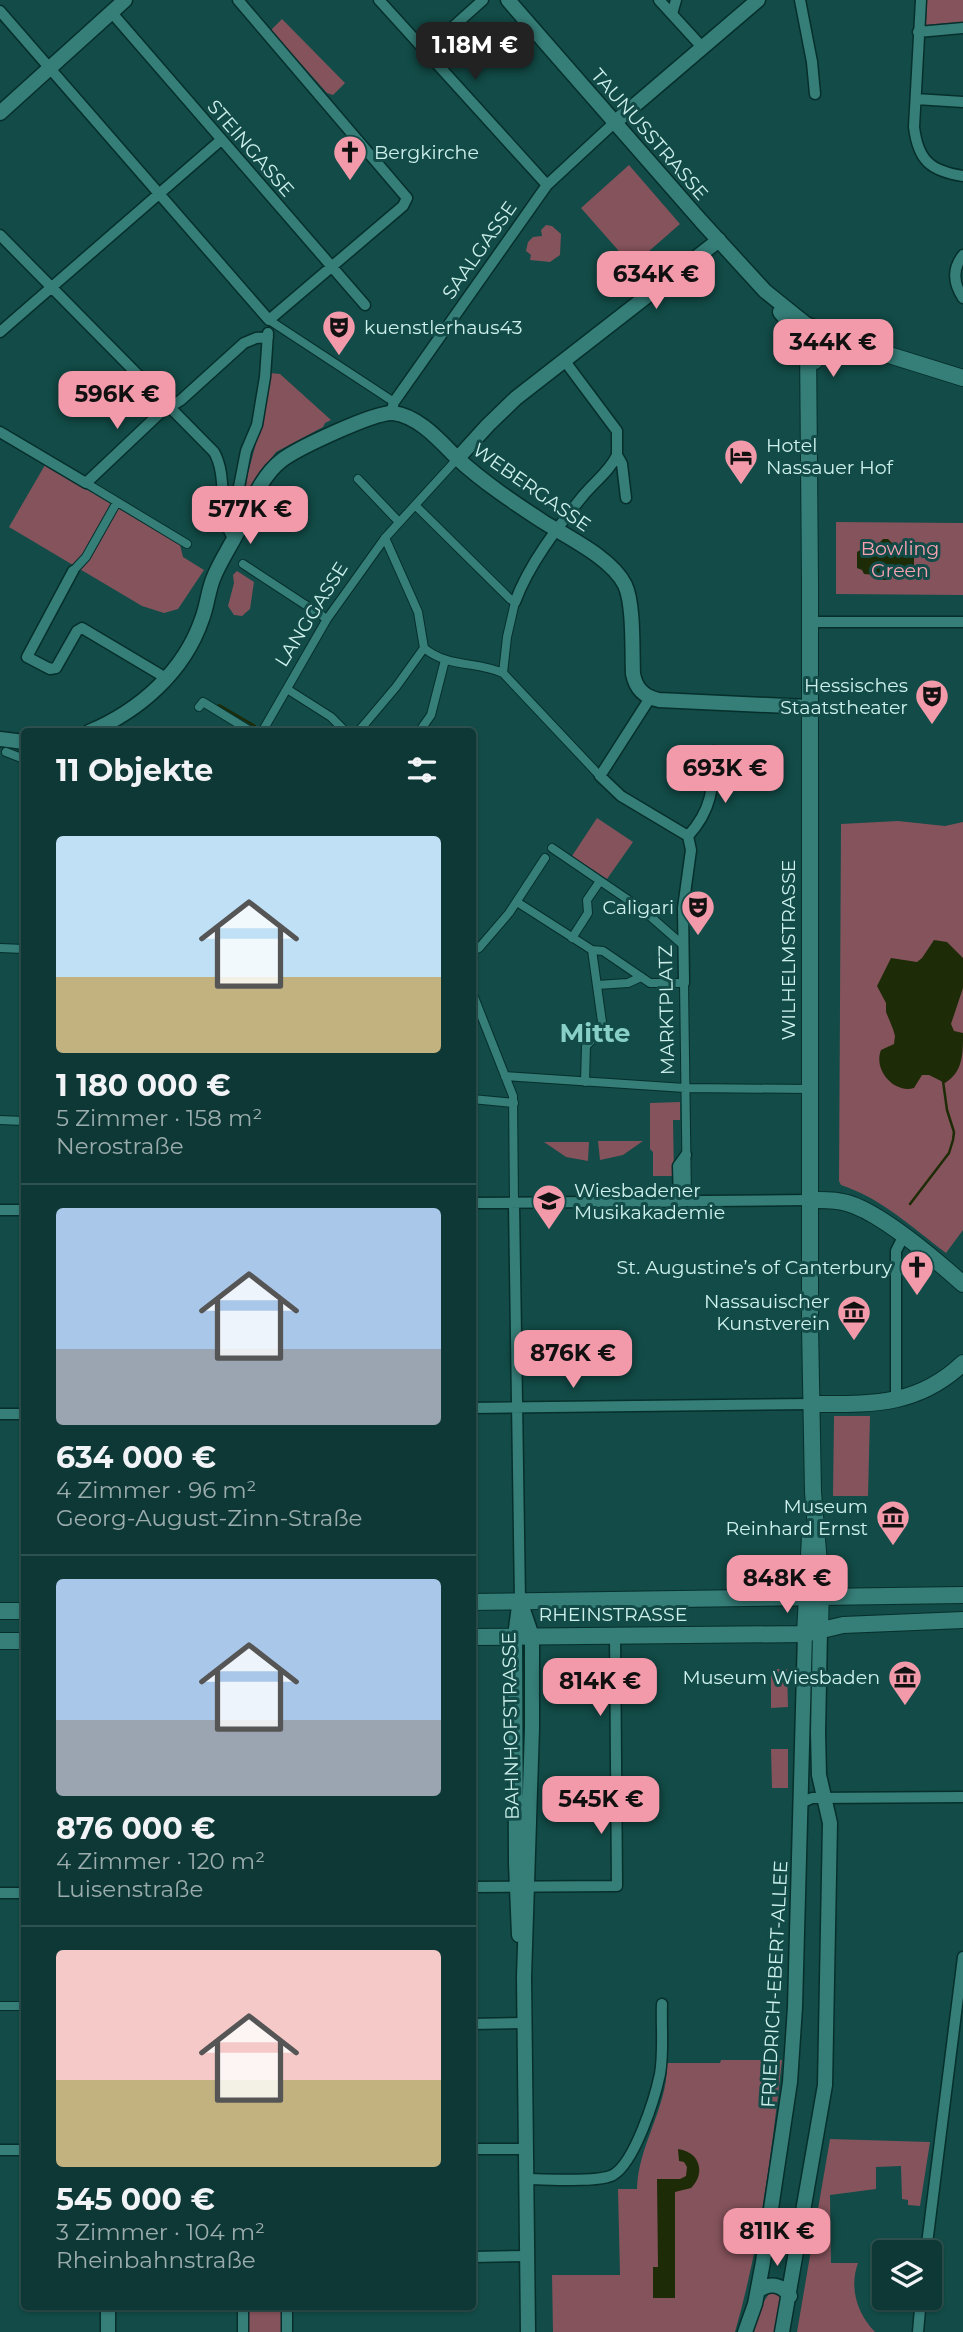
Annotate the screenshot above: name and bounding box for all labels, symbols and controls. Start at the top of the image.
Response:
pin: 1.18M € [410,22,540,82]
text: 1.18M € [432,31,518,59]
street label: TAUNUSSTRASSE [586,64,713,205]
street label: STEINGASSE [202,95,299,201]
church icon: Bergkirche [331,133,369,182]
place label: Bergkirche [374,141,479,164]
street label: SAALGASSE [437,197,522,304]
pin: 634K € [599,252,713,311]
text: 634K € [613,260,699,288]
theatre icon: kuenstlerhaus43 [320,308,358,357]
place label: kuenstlerhaus43 [364,316,522,339]
pin: 344K € [776,320,890,379]
text: 344K € [789,328,877,356]
pin: 596K € [60,372,174,431]
text: 596K € [74,380,160,408]
place label: Hotel Nassauer Hof [766,434,895,479]
hotel icon: Hotel Nassauer Hof [722,437,760,486]
street label: WEBERGASSE [468,438,595,537]
pin: 577K € [193,486,307,546]
text: 577K € [208,495,292,523]
park label: Bowling Green [861,537,939,582]
street label: LANGGASSE [270,558,353,671]
place label: Hessisches Staatstheater [780,674,908,719]
theatre icon: Hessisches Staatstheater [913,677,951,726]
pin: 693K € [668,746,782,805]
icon: filters [403,751,441,789]
text: 11 Objekte [56,752,213,789]
text: 693K € [683,754,767,782]
street label: WILHELMSTRASSE [777,859,800,1041]
icon: home [186,881,312,1007]
theatre icon: Caligari [679,888,717,937]
place label: Caligari [602,896,674,919]
street label: MARKTPLATZ [654,945,679,1075]
district label: Mitte [560,1017,630,1049]
text: 1 180 000 € [56,1067,231,1104]
text: 5 Zimmer · 158 m² [56,1104,262,1132]
text: Nerostraße [56,1132,184,1160]
place label: Wiesbadener Musikakademie [574,1179,725,1224]
school or university icon: Wiesbadener Musikakademie [530,1182,568,1231]
church icon: St. Augustine’s of Canterbury [898,1248,936,1297]
icon: home [186,1253,312,1379]
place label: St. Augustine’s of Canterbury [617,1256,893,1279]
place label: Nassauischer Kunstverein [704,1290,830,1335]
museum icon: Nassauischer Kunstverein [835,1293,873,1342]
pin: 876K € [516,1330,630,1390]
text: 876K € [530,1339,616,1367]
text: 634 000 € [56,1439,216,1476]
text: 4 Zimmer · 96 m² [56,1476,257,1504]
place label: Museum Reinhard Ernst [726,1495,868,1540]
museum icon: Museum Reinhard Ernst [874,1498,912,1547]
text: Georg-August-Zinn-Straße [56,1504,363,1532]
pin: 848K € [730,1556,844,1615]
text: 848K € [743,1564,831,1592]
street label: RHEINSTRASSE [539,1603,687,1626]
icon: home [186,1624,312,1750]
street label: BAHNHOFSTRASSE [497,1632,524,1820]
pin: 814K € [543,1658,657,1718]
museum icon: Museum Wiesbaden [886,1658,924,1707]
place label: Museum Wiesbaden [683,1666,880,1689]
text: 814K € [559,1667,641,1695]
pin: 545K € [544,1776,658,1836]
text: 545K € [558,1785,644,1813]
text: 876 000 € [56,1810,215,1847]
text: 4 Zimmer · 120 m² [56,1847,265,1875]
street label: FRIEDRICH-EBERT-ALLEE [757,1860,792,2108]
text: Luisenstraße [56,1875,203,1903]
icon: home [186,1995,312,2121]
text: 545 000 € [56,2181,215,2218]
pin: 811K € [720,2208,834,2268]
text: 811K € [739,2217,815,2245]
text: 3 Zimmer · 104 m² [56,2218,265,2246]
map controls [872,2240,942,2310]
button: layers [872,2240,942,2310]
text: Rheinbahnstraße [56,2246,256,2274]

